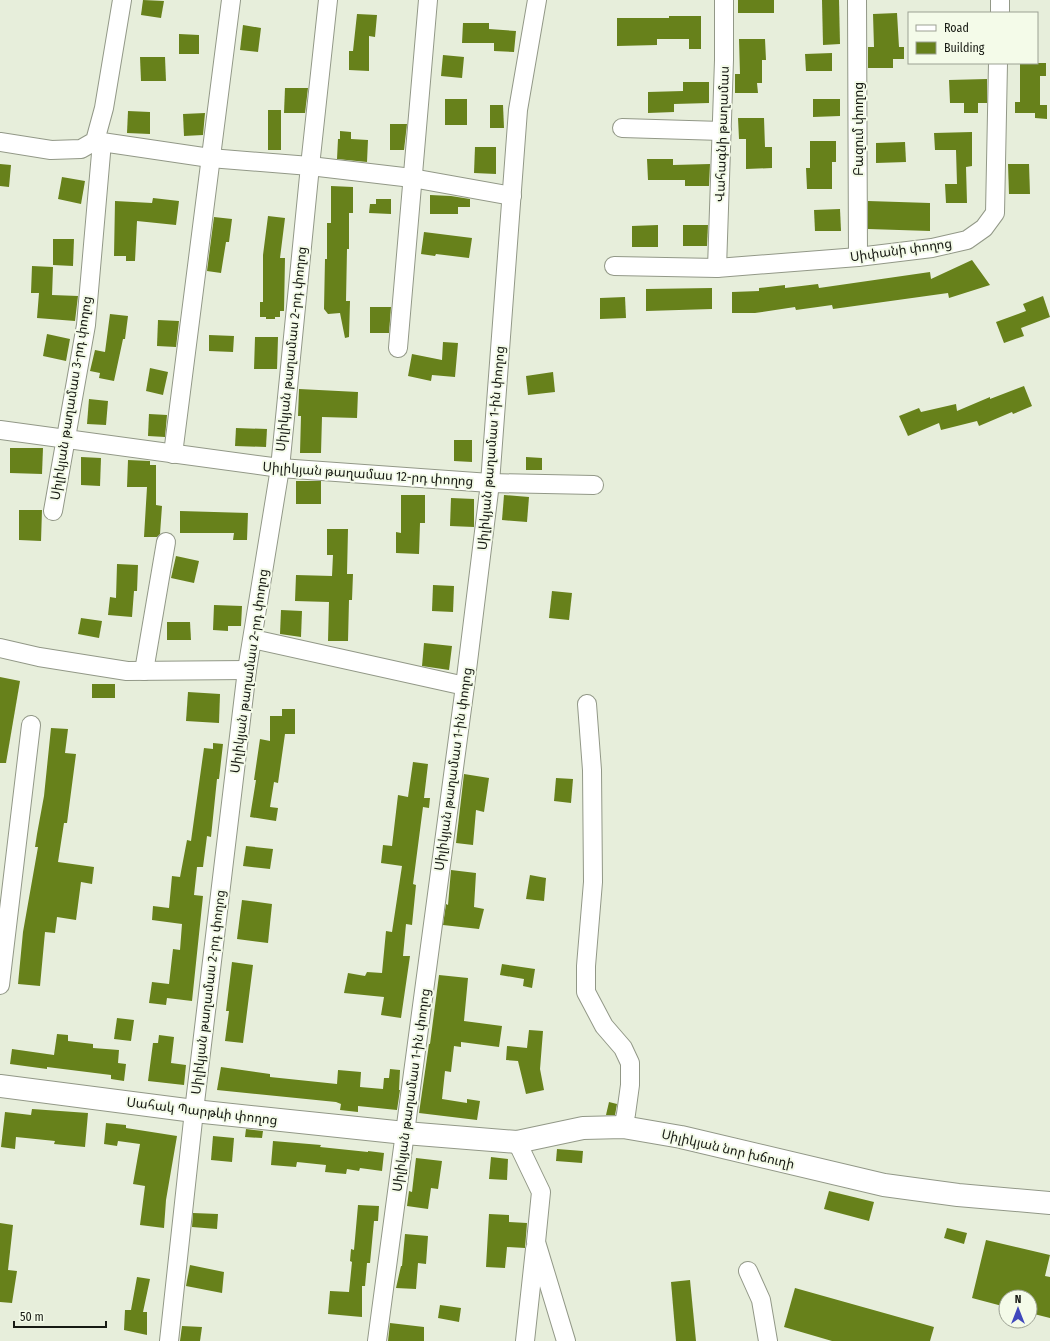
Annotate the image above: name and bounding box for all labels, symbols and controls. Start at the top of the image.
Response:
legend [908,12,1038,64]
text: Road [944,21,969,35]
text: Building [944,41,985,55]
street label: Վահագնի թաղամաս [712,66,732,202]
street label: Բազում փողոց [851,82,866,176]
street label: Սիփանի փողոց [849,235,953,265]
street label: Սիլիկյան թաղամաս 2-րդ փողոց [273,246,309,452]
street label: Սիլիկյան թաղամաս 3-րդ փողոց [47,295,95,501]
street label: Սիլիկյան թաղամաս 1-ին փողոց [475,345,507,551]
street label: Սիլիկյան թաղամաս 12-րդ փողոց [262,459,474,489]
street label: Սիլիկյան թաղամաս 2-րդ փողոց [227,568,271,774]
street label: Սիլիկյան թաղամաս 1-ին փողոց [431,666,475,872]
street label: Սիլիկյան թաղամաս 2-րդ փողոց [188,889,228,1095]
street label: Սիլիկյան թաղամաս 1-ին փողոց [389,987,433,1193]
street label: Սահակ Պարթևի փողոց [126,1094,278,1128]
street label: Սիլիկյան նոր խճուղի [660,1126,796,1172]
north arrow [998,1289,1038,1329]
text: N [1015,1293,1021,1306]
scale bar [14,1303,106,1329]
text: 50 m [20,1310,44,1324]

